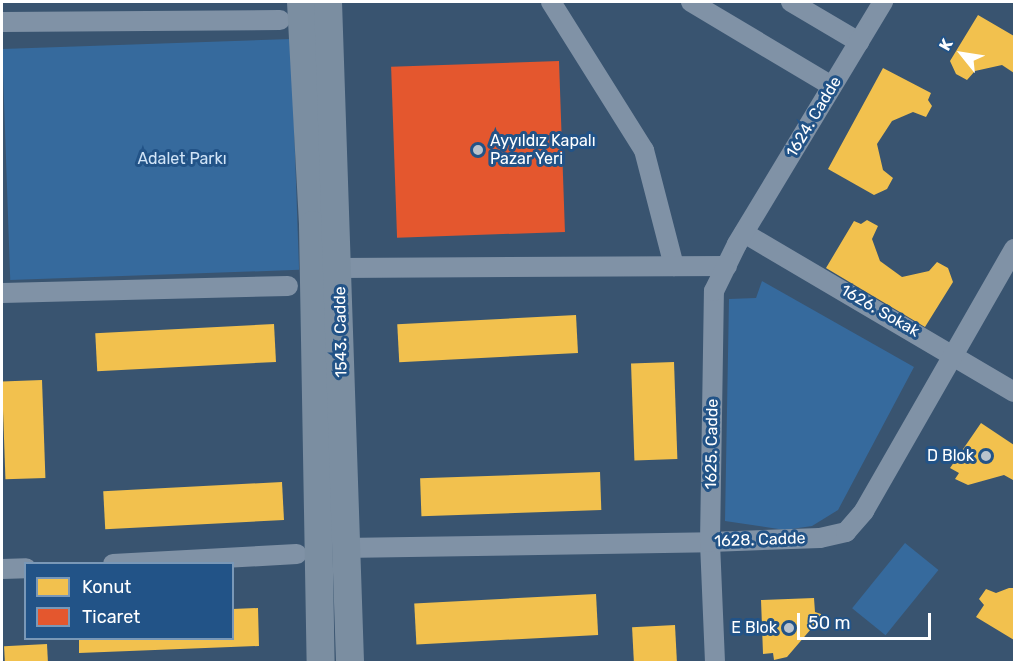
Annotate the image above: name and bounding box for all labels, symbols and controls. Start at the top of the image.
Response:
north arrow [932,24,992,84]
text: K [935,35,957,54]
street label: 1624. Cadde [782,73,846,161]
place label: Ayyıldız Kapalı Pazar Yeri [490,131,596,169]
marker: Ayyıldız Kapalı Pazar Yeri [471,143,485,157]
park label: Adalet Parkı [137,149,227,169]
street label: 1626. Sokak [837,281,923,341]
street label: 1543. Cadde [331,286,351,378]
street label: 1625. Cadde [702,398,722,490]
place label: D Blok [927,446,974,466]
marker: D Blok [979,449,993,463]
street label: 1628. Cadde [714,529,806,551]
legend [24,562,234,640]
text: Konut [82,576,131,598]
scale bar [800,601,934,639]
text: Ticaret [82,606,140,628]
text: 50 m [808,612,851,634]
place label: E Blok [731,618,777,638]
marker: E Blok [782,621,796,635]

